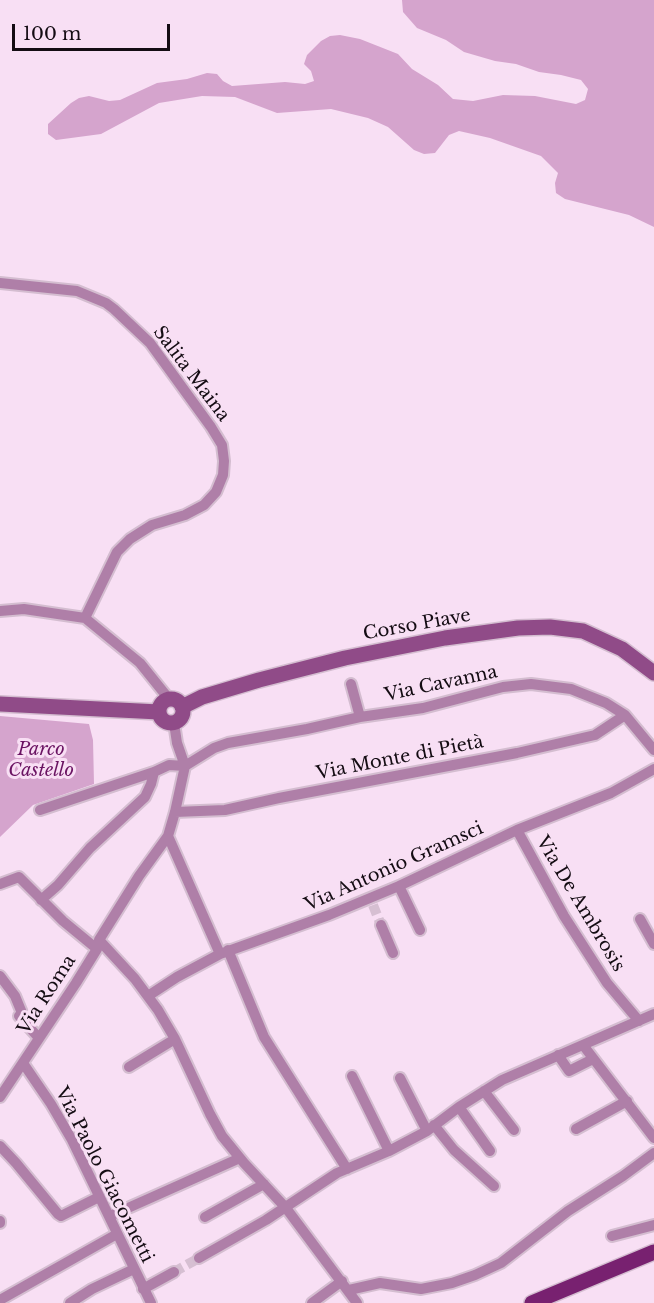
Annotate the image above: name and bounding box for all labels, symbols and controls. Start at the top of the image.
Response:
scale bar [15,12,172,50]
text: 100 m [23,23,81,45]
street label: Salita Maina [148,322,234,426]
street label: Corso Piave [361,605,473,645]
street label: Via Cavanna [383,661,499,707]
street label: Via Monte di Pietà [315,731,485,785]
park label: Parco Castello [8,739,74,782]
street label: Via Antonio Gramsci [301,818,487,916]
street label: Via De Ambrosis [531,832,629,976]
street label: Via Roma [13,951,81,1039]
street label: Via Paolo Giacometti [50,1083,158,1267]

